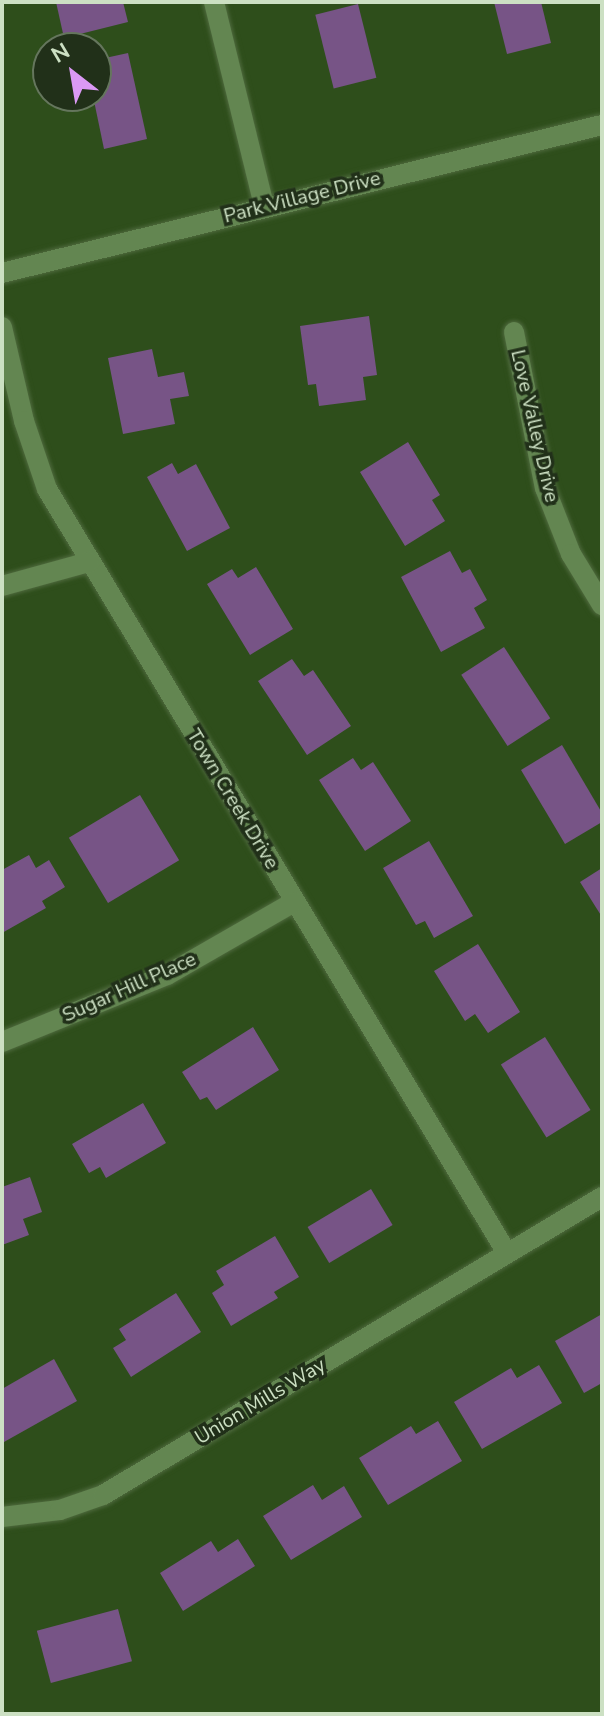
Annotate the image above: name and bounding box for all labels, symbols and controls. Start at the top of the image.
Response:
north arrow [32,32,112,112]
text: N [46,36,75,70]
street label: Park Village Drive [221,166,383,228]
street label: Love Valley Drive [506,347,564,505]
street label: Town Creek Drive [182,725,284,873]
street label: Sugar Hill Place [58,947,200,1027]
street label: Union Mills Way [190,1353,330,1449]

